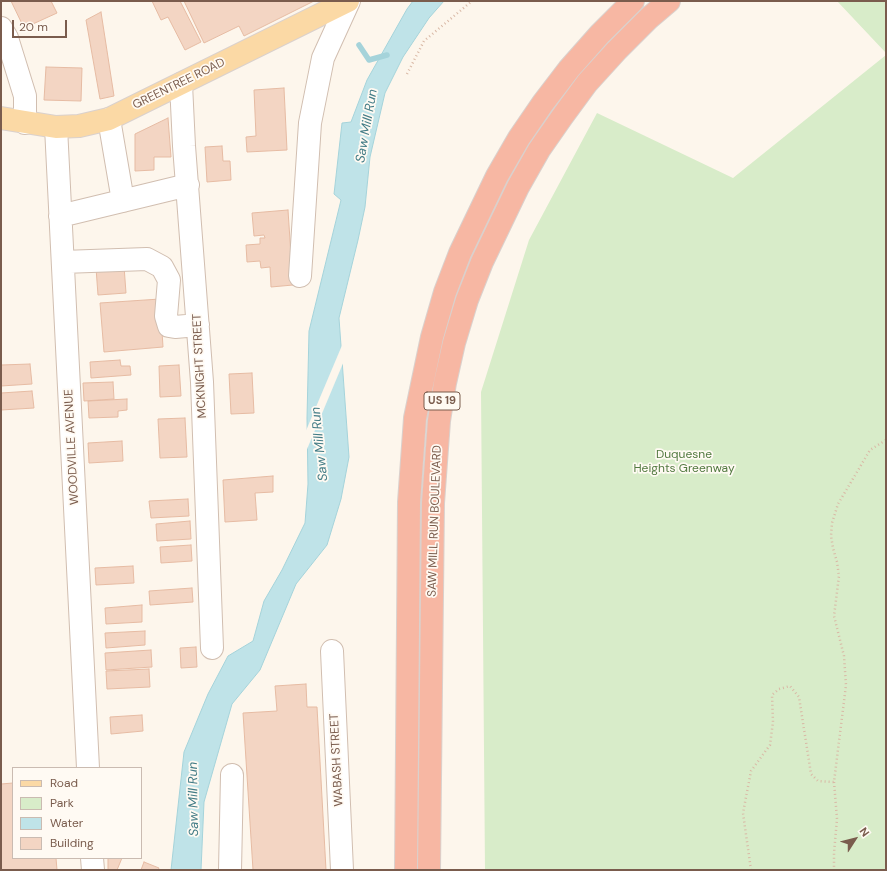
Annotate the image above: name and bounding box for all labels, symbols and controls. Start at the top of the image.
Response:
scale bar [14,12,69,38]
text: 20 m [19,19,48,35]
street label: GREENTREE ROAD [131,55,227,113]
water label: Saw Mill Run [353,88,381,164]
street label: MCKNIGHT STREET [190,313,210,419]
street label: WOODVILLE AVENUE [62,389,82,505]
road number: US 19 [424,392,460,410]
water label: Saw Mill Run [308,406,332,482]
street label: SAW MILL RUN BOULEVARD [425,445,445,597]
park label: Duquesne Heights Greenway [633,448,735,476]
street label: WABASH STREET [327,713,347,807]
water label: Saw Mill Run [186,762,202,836]
legend [12,767,142,859]
text: Road [50,775,78,791]
text: Park [50,795,74,811]
text: Water [50,815,83,831]
north arrow [835,819,875,859]
text: N [857,825,873,839]
text: Building [50,835,94,851]

